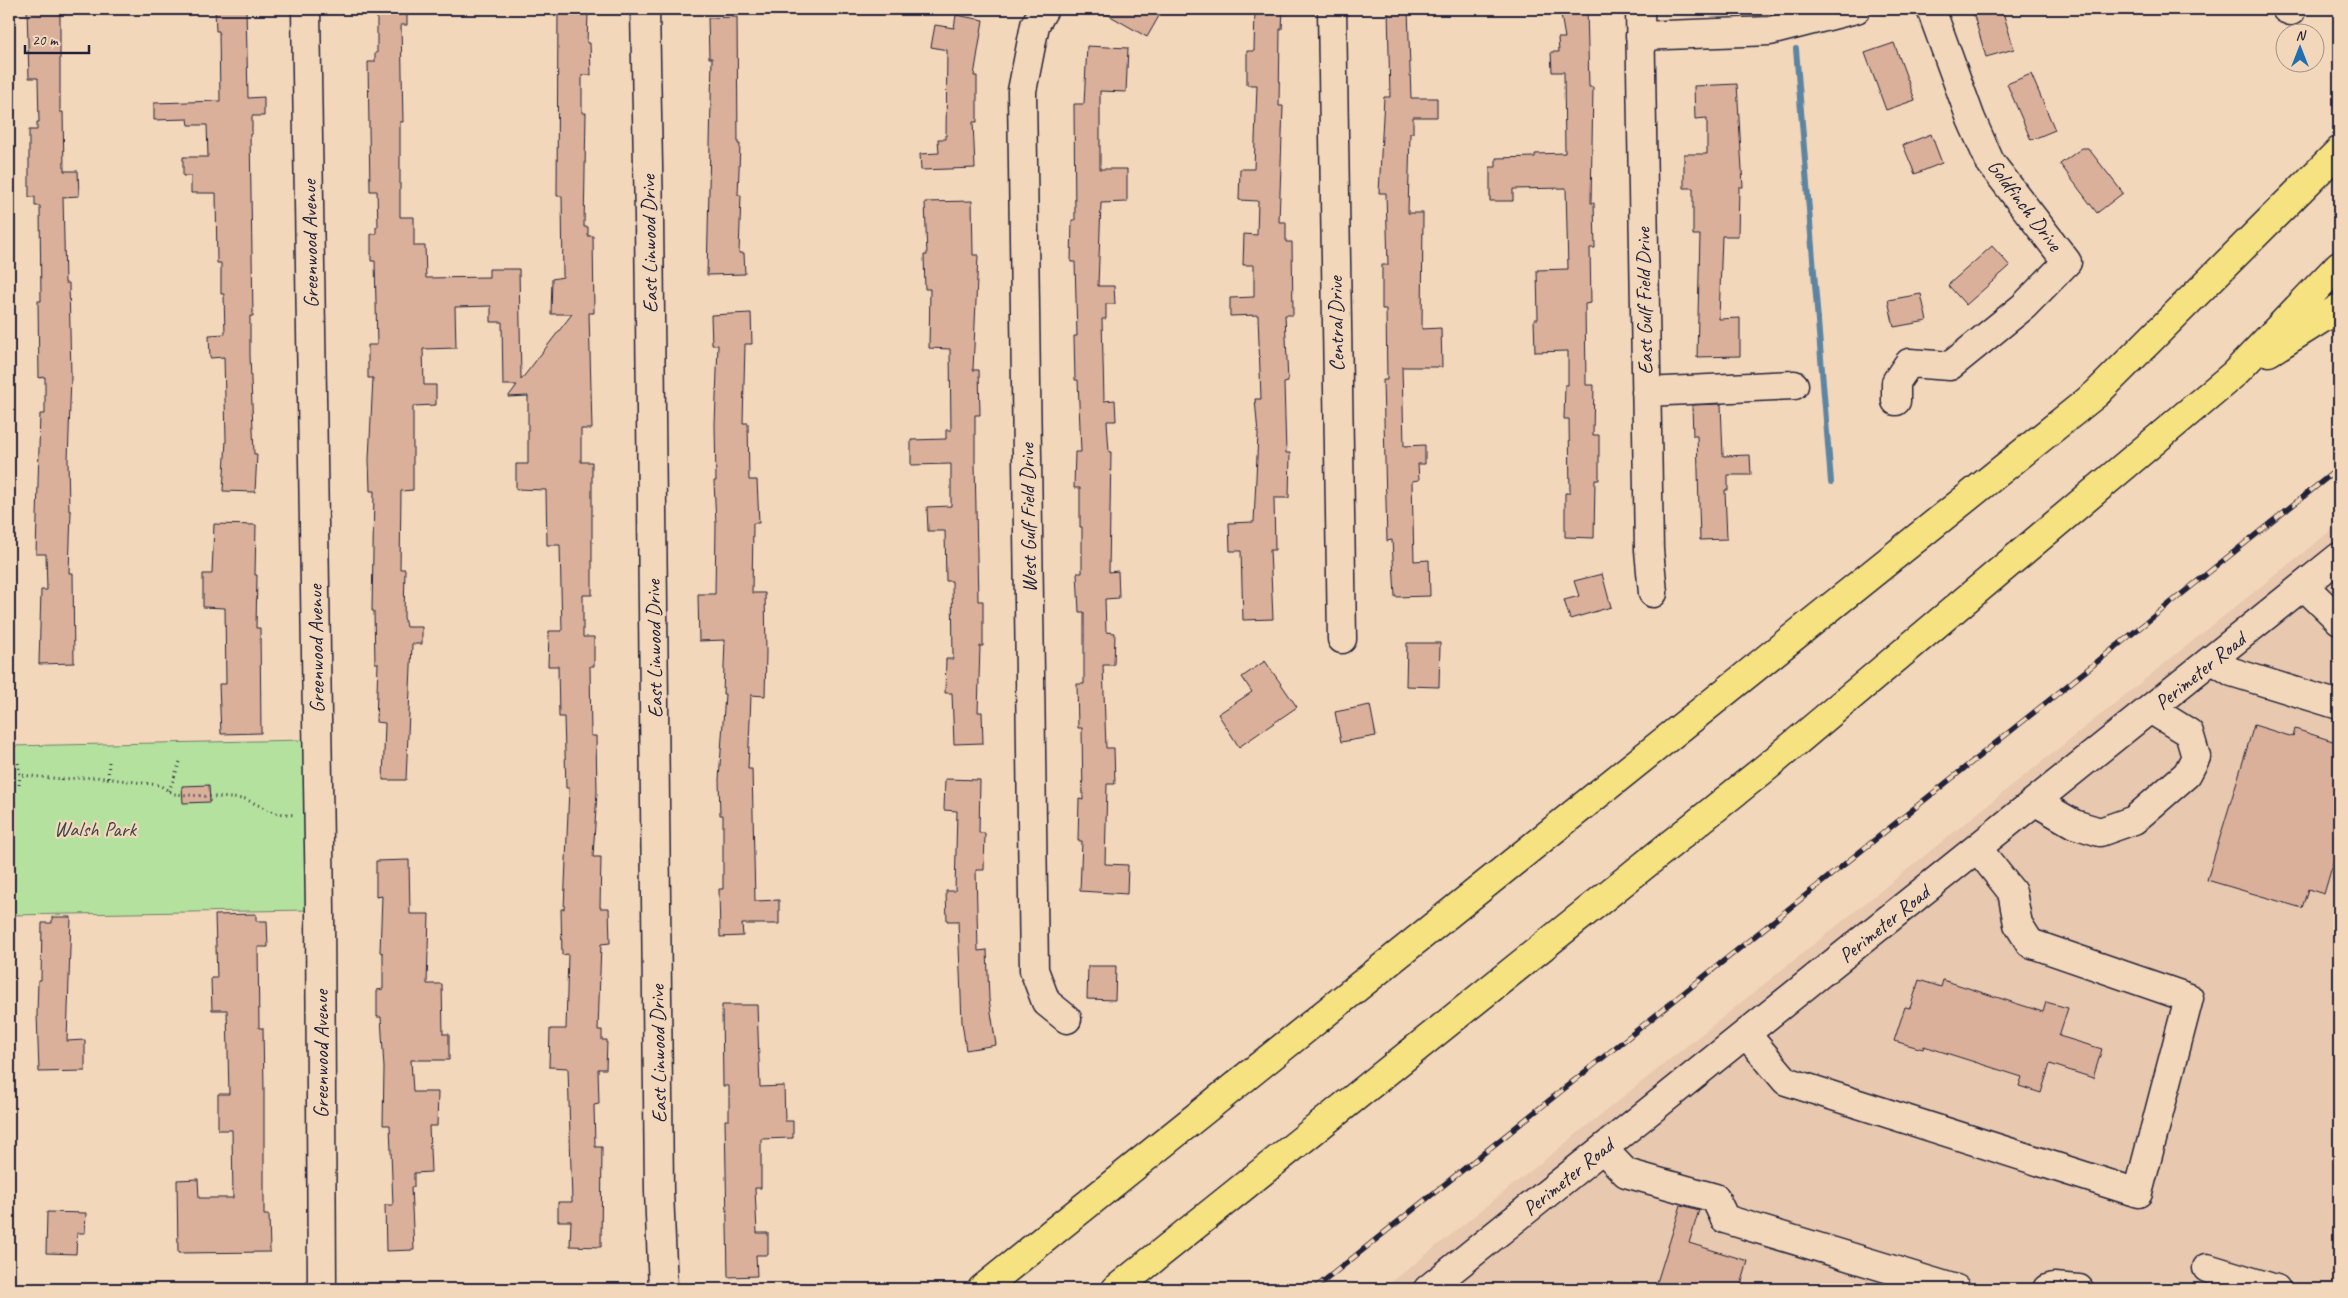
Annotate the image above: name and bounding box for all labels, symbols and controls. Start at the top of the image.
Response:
scale bar [25,22,89,54]
north arrow [2276,22,2326,72]
text: N [2296,27,2307,44]
text: 20 m [32,31,59,50]
street label: Goldfinch Drive [1982,154,2069,257]
street label: East Linwood Drive [635,174,663,313]
street label: Greenwood Avenue [296,177,324,308]
street label: East Gulf Field Drive [1630,226,1658,375]
street label: Central Drive [1322,274,1350,372]
street label: West Gulf Field Drive [1014,442,1042,593]
street label: East Linwood Drive [640,579,668,718]
street label: Greenwood Avenue [302,582,330,713]
street label: Perimeter Road [2149,624,2253,715]
park label: Walsh Park [54,816,137,842]
street label: Perimeter Road [1833,877,1937,968]
street label: East Linwood Drive [644,984,672,1123]
street label: Greenwood Avenue [308,988,334,1118]
street label: Perimeter Road [1517,1130,1621,1221]

